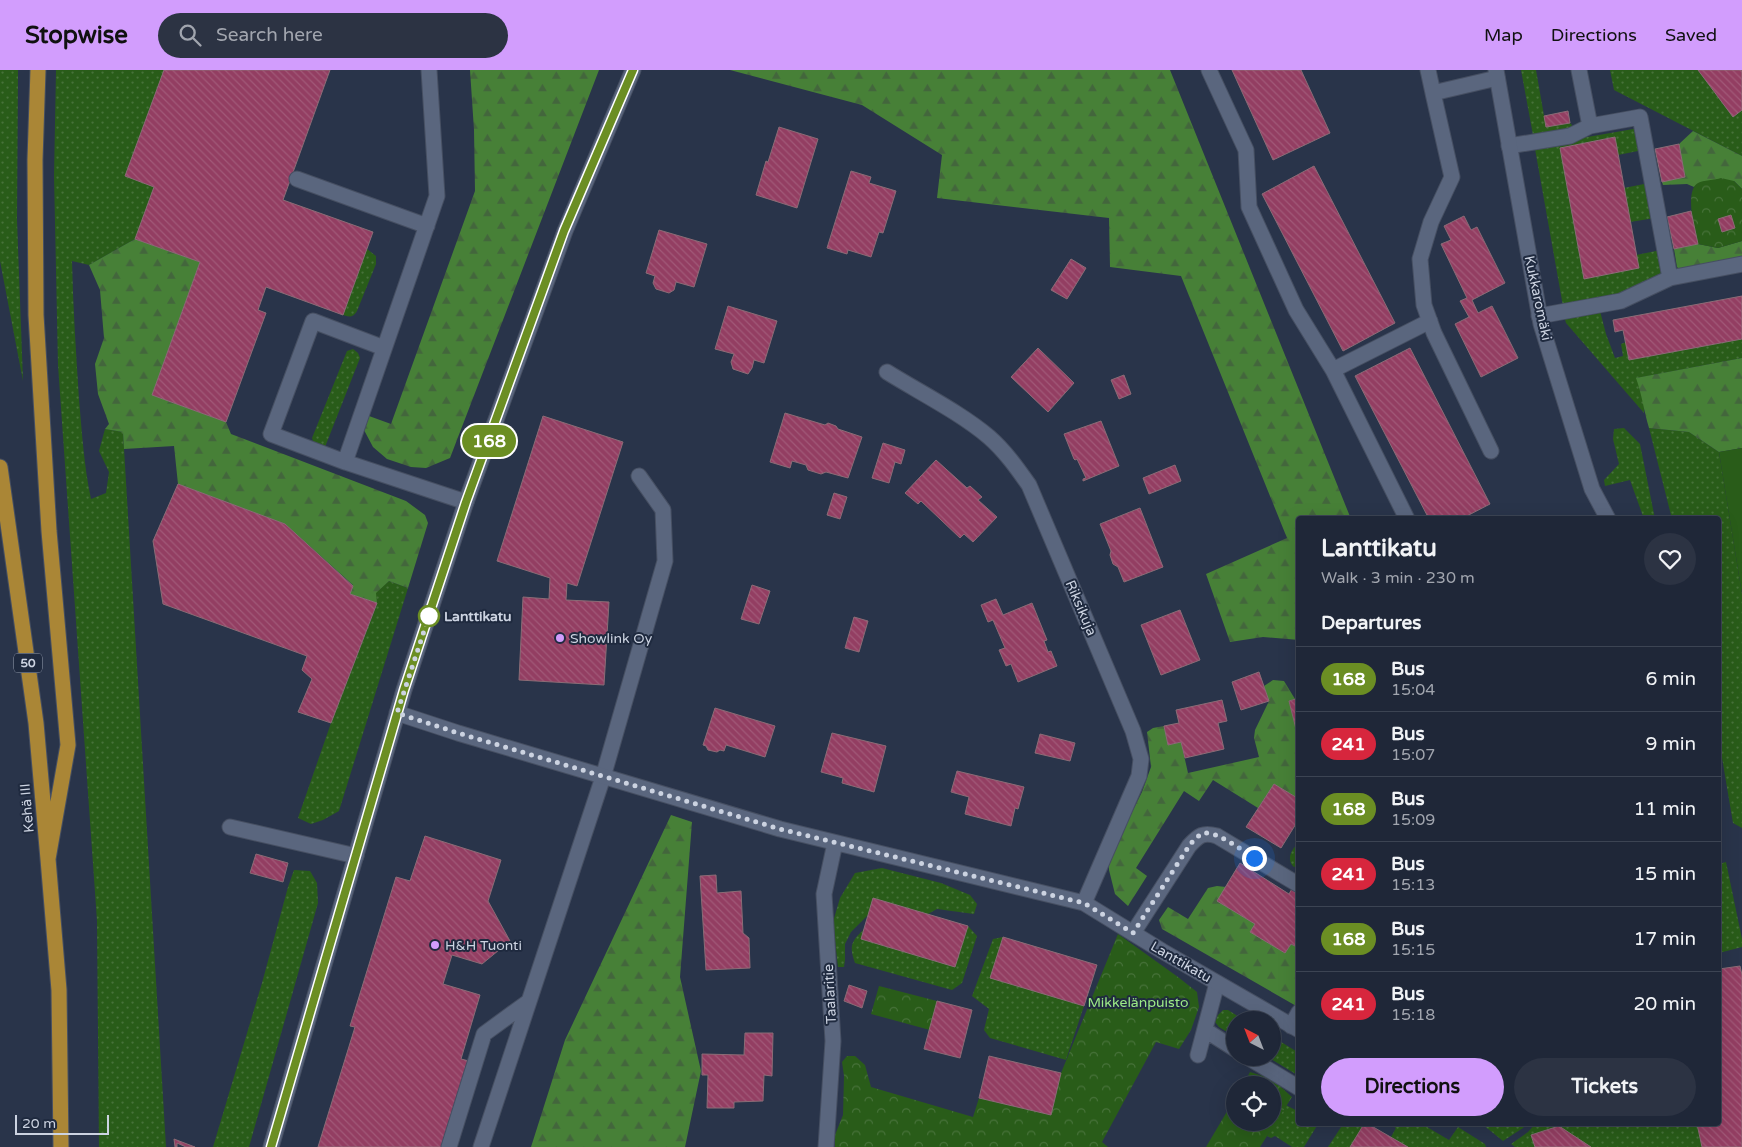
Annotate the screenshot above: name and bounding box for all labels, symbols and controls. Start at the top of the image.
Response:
search box [158,13,508,58]
text: Stopwise [25,21,128,50]
icon: search [176,21,204,49]
text: Search here [216,24,323,46]
text: Map [1484,24,1523,46]
text: Directions [1551,24,1637,46]
text: Saved [1665,24,1717,46]
street label: Kukkaromäki [1521,254,1555,342]
line badge: 168 [460,425,518,457]
text: 168 [472,430,506,452]
button: heart [1644,533,1696,585]
text: Lanttikatu [1321,534,1437,563]
text: Walk · 3 min · 230 m [1321,568,1475,588]
street label: Riksikuja [1062,578,1100,638]
marker: Lanttikatu [418,605,440,627]
place label: Lanttikatu [444,608,512,625]
text: Departures [1321,612,1421,634]
place label: Showlink Oy [570,630,653,647]
marker: Showlink Oy [554,632,566,644]
road number: 50 [14,654,42,672]
text: Bus [1391,658,1425,680]
text: 168 [1332,668,1365,690]
text: 6 min [1645,668,1696,690]
text: 15:04 [1391,680,1435,700]
text: Bus [1391,723,1425,745]
text: 241 [1332,733,1365,755]
text: 9 min [1645,733,1696,755]
text: 15:07 [1391,745,1435,765]
street label: Kehä III [16,783,38,833]
text: Bus [1391,788,1425,810]
text: 168 [1332,798,1365,820]
text: 11 min [1633,798,1696,820]
text: 15:09 [1391,810,1435,830]
your location [1242,846,1267,871]
text: Bus [1391,853,1425,875]
text: 241 [1332,863,1365,885]
text: 15 min [1633,863,1696,885]
text: 15:13 [1391,875,1435,895]
text: Bus [1391,918,1425,940]
text: 168 [1332,928,1365,950]
text: 17 min [1633,928,1696,950]
place label: H&H Tuonti [445,937,522,954]
street label: Lanttikatu [1148,938,1214,986]
marker: H&H Tuonti [429,939,441,951]
text: 15:15 [1391,940,1435,960]
street label: Taalaritie [820,963,840,1024]
text: Bus [1391,983,1425,1005]
text: 241 [1332,993,1365,1015]
text: 20 min [1633,993,1696,1015]
park label: Mikkelänpuisto [1087,994,1189,1011]
text: 15:18 [1391,1005,1435,1025]
north arrow [1226,1011,1281,1066]
map controls [1226,1011,1281,1131]
button: Directions [1321,1058,1504,1116]
button: Tickets [1514,1058,1696,1116]
button: locate [1226,1076,1281,1131]
scale bar [15,1112,109,1135]
text: 20 m [22,1115,56,1132]

